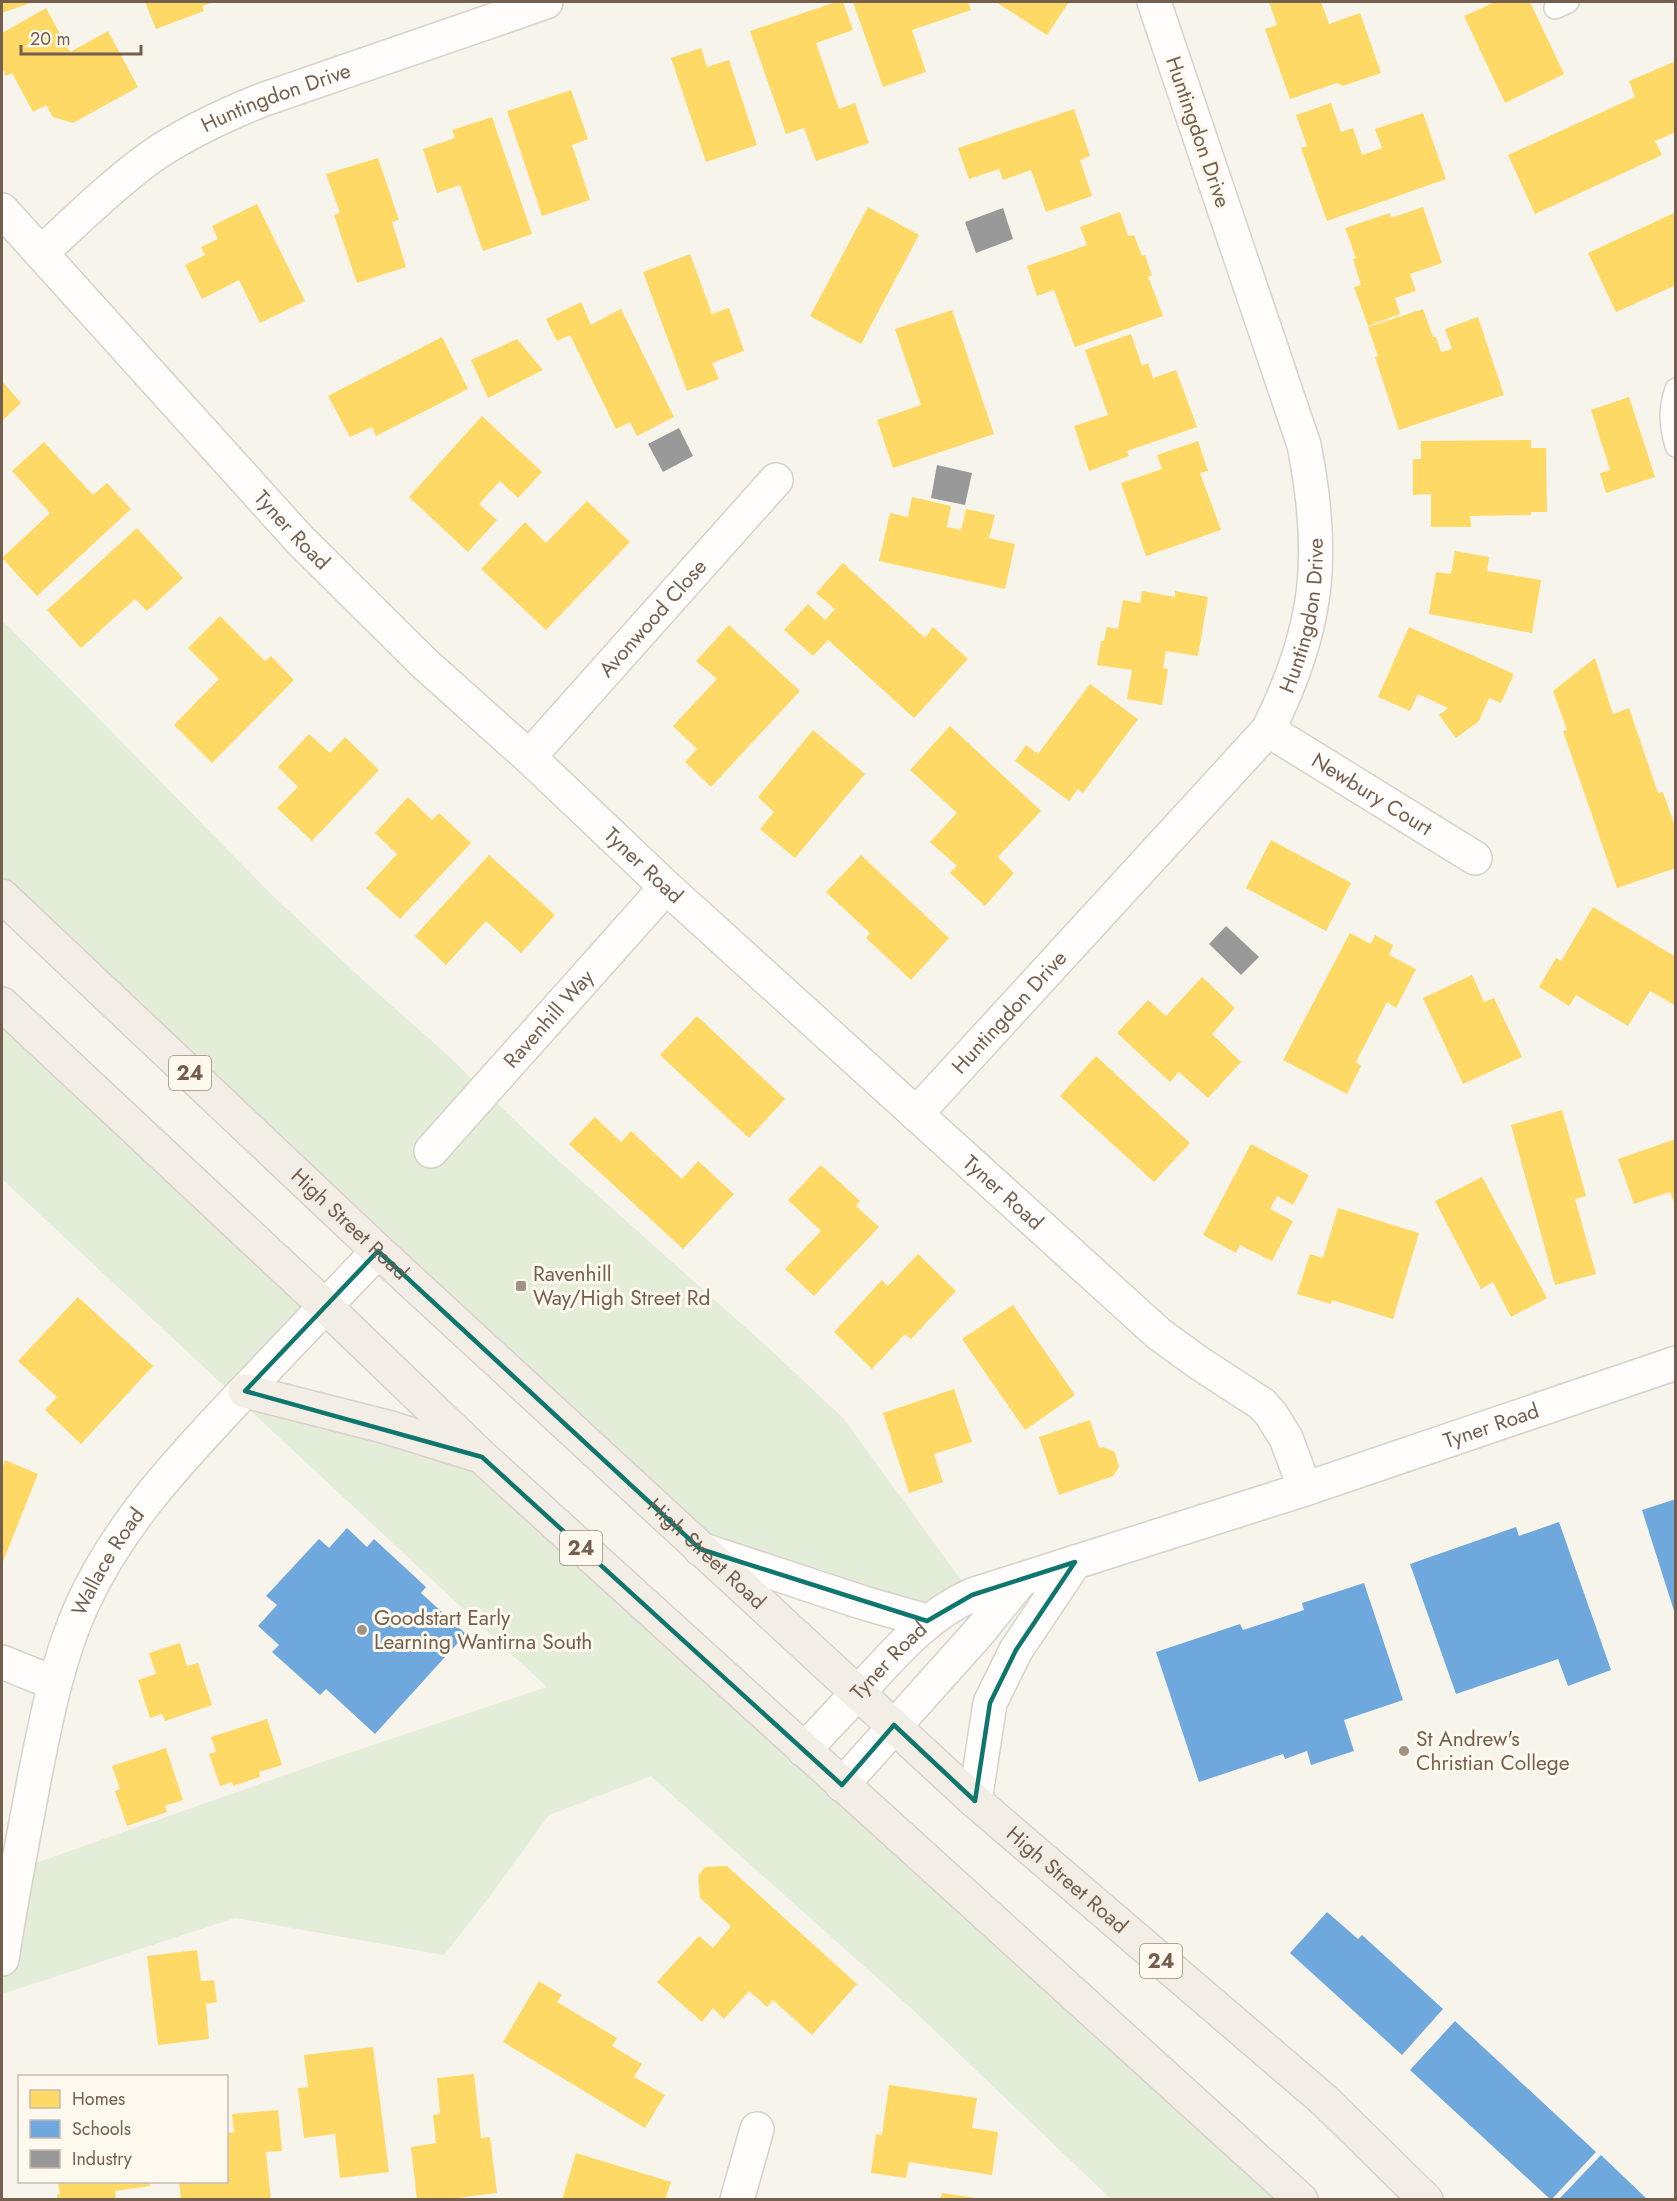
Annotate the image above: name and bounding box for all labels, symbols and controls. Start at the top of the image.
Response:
scale bar [21,18,141,56]
text: 20 m [30,26,70,52]
street label: Huntingdon Drive [1158,52,1238,212]
street label: Huntingdon Drive [196,55,355,140]
street label: Tyner Road [247,484,337,577]
street label: Huntingdon Drive [1272,538,1331,697]
street label: Avonwood Close [592,552,714,684]
street label: Newbury Court [1306,745,1438,843]
street label: Tyner Road [597,821,690,911]
street label: Huntingdon Drive [945,944,1074,1081]
street label: Ravenhill Way [497,962,601,1075]
road number: 24 [169,1056,211,1090]
street label: Tyner Road [956,1148,1050,1237]
street label: High Street Road [284,1161,415,1287]
place label: Ravenhill Way/High Street Rd [533,1259,710,1313]
marker: Ravenhill Way/High Street Rd [514,1279,528,1293]
street label: Tyner Road [1439,1396,1543,1456]
street label: High Street Road [641,1491,773,1616]
street label: Wallace Road [64,1501,151,1620]
road number: 24 [560,1531,602,1565]
place label: Goodstart Early Learning Wantirna South [374,1603,592,1657]
street label: Tyner Road [843,1614,934,1707]
marker: Goodstart Early Learning Wantirna South [355,1623,369,1637]
place label: St Andrew's Christian College [1416,1724,1570,1778]
marker: St Andrew's Christian College [1397,1744,1411,1758]
street label: High Street Road [1000,1819,1134,1941]
road number: 24 [1140,1944,1182,1978]
legend [18,2075,228,2183]
text: Homes [72,2086,125,2112]
text: Schools [72,2116,131,2142]
text: Industry [72,2146,132,2172]

